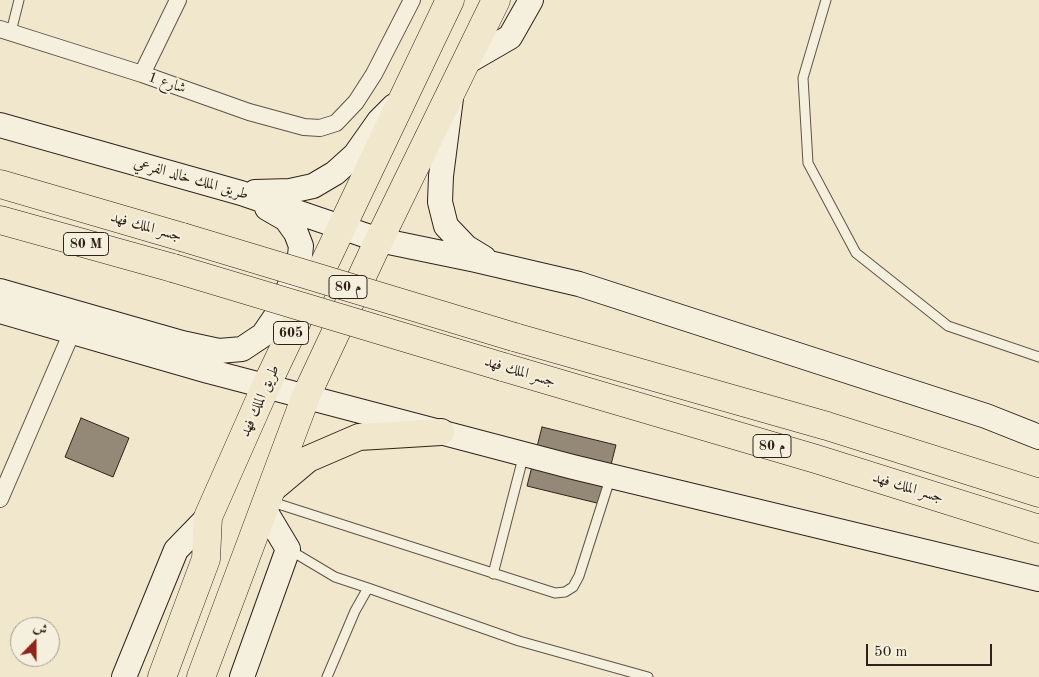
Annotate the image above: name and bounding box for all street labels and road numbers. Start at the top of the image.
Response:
street label: شارع 1 [146,68,188,98]
street label: طريق الملك خالد الفرعي [132,154,250,204]
street label: جسر الملك فهد [108,208,184,246]
road number: 80 M [64,232,108,255]
road number: م 80 [329,276,367,298]
road number: 605 [274,322,308,344]
street label: جسر الملك فهد [482,353,558,391]
street label: طريق الملك فهد [236,362,284,440]
road number: م 80 [753,434,791,458]
street label: جسر الملك فهد [870,469,946,507]

